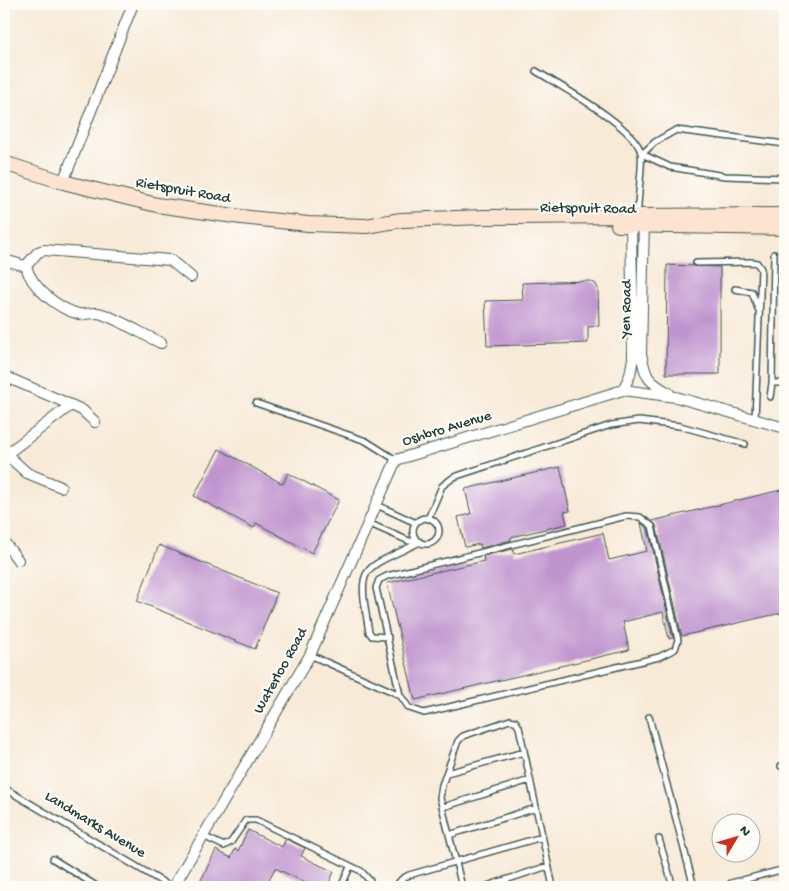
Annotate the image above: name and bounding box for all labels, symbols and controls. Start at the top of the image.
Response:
street label: Rietspruit Road [134,174,233,208]
street label: Rietspruit Road [540,199,637,219]
street label: Yen Road [617,279,637,340]
street label: Oshbro Avenue [400,407,494,451]
street label: Waterloo Road [250,624,313,717]
street label: Landmarks Avenue [41,788,149,862]
north arrow [712,814,762,864]
text: N [735,823,754,840]

